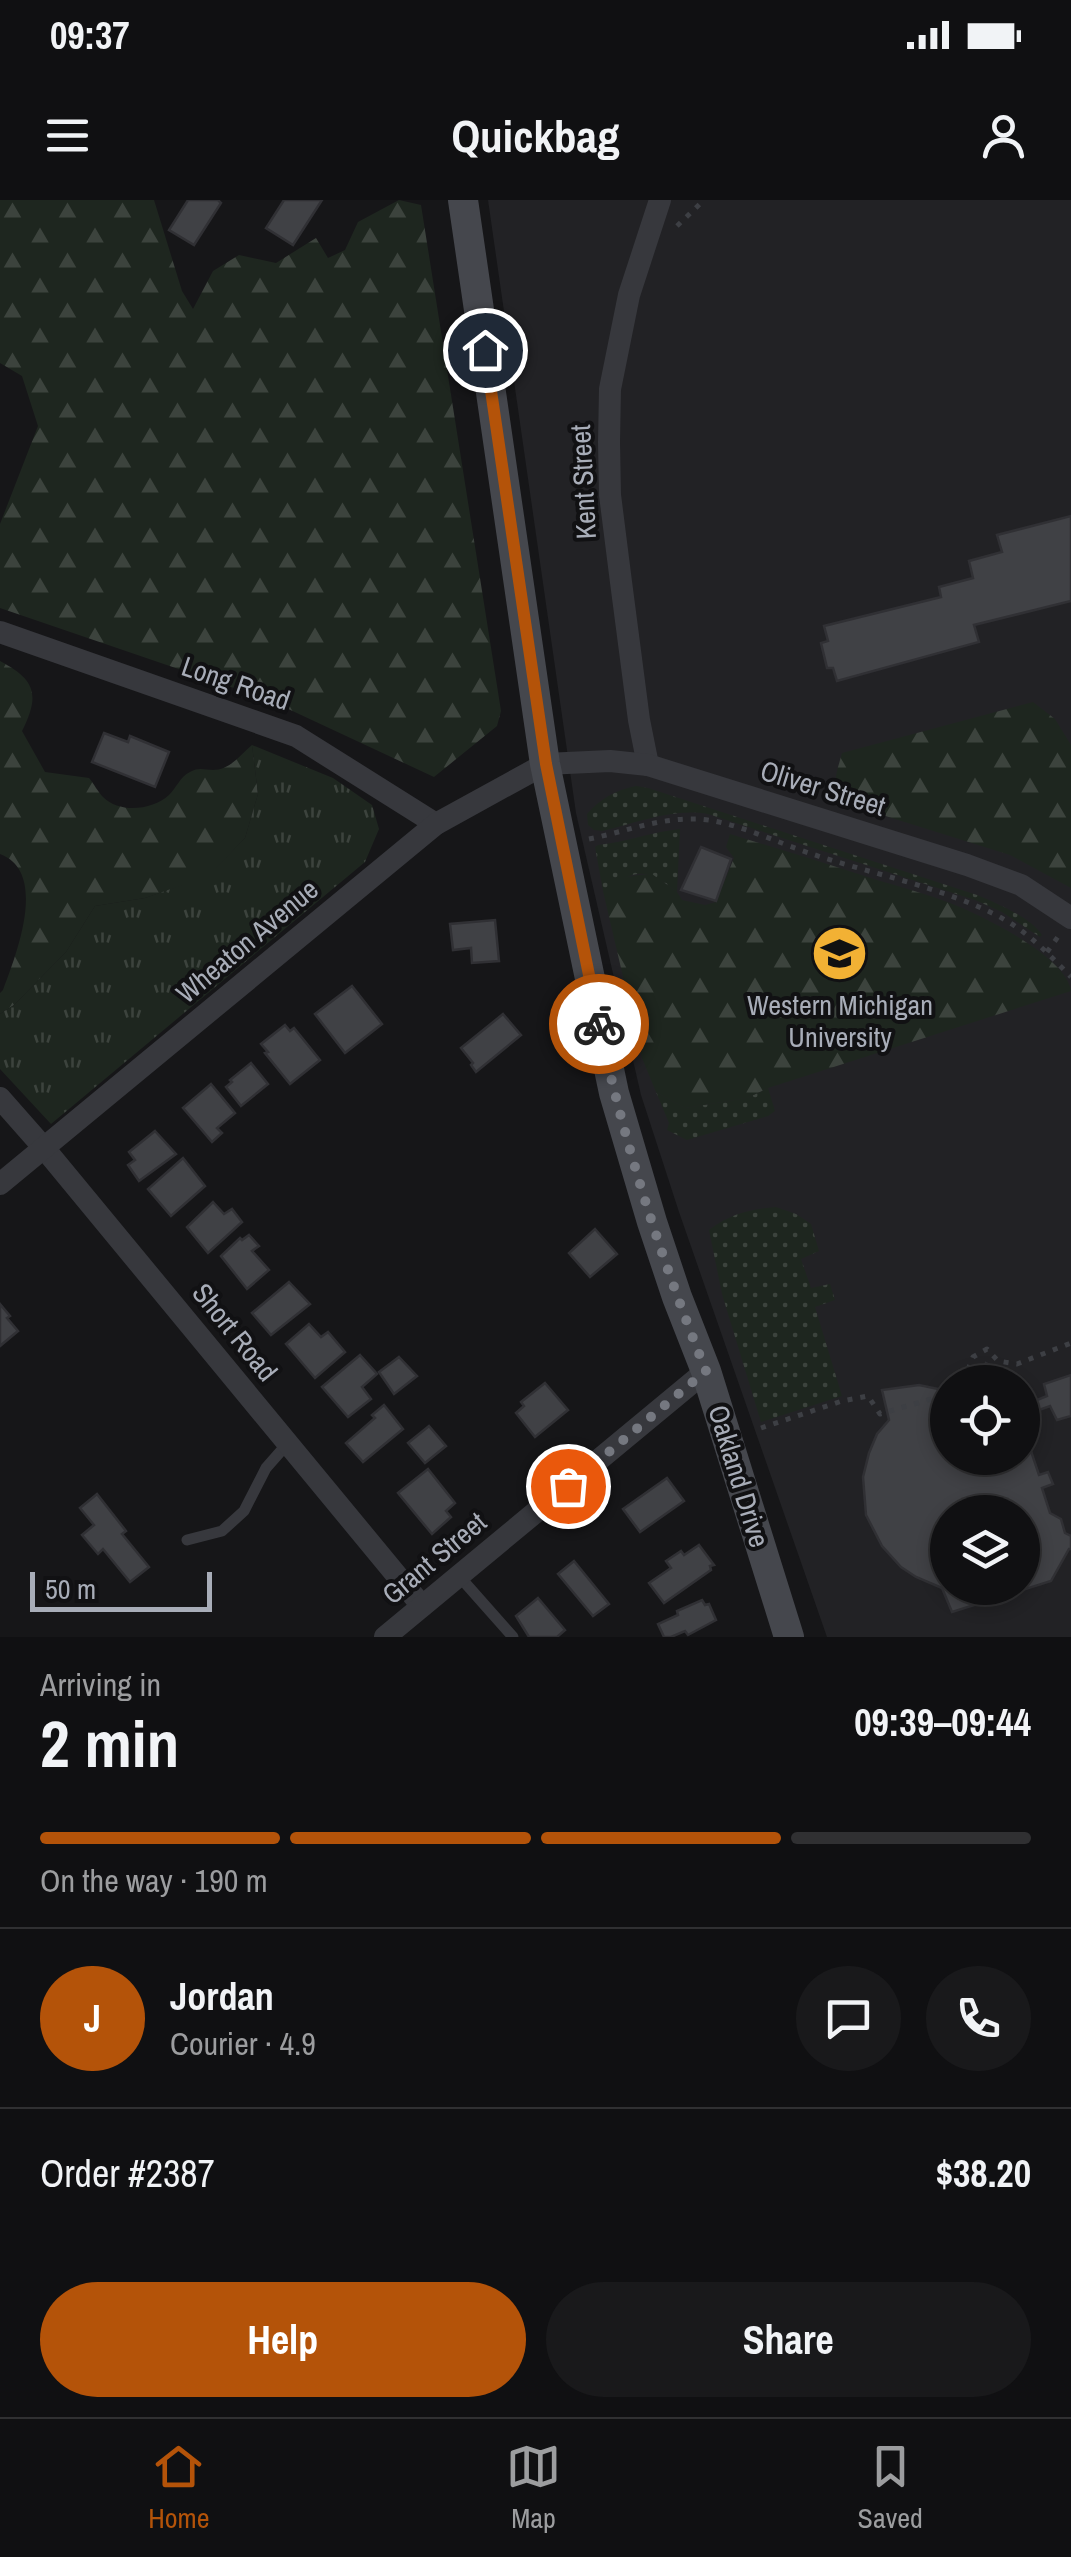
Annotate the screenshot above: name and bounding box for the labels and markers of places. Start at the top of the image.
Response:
pin [443,308,528,393]
school or university icon: Western Michigan University [810,924,870,984]
place label: Western Michigan University [747,986,933,1056]
pin [526,1444,611,1529]

